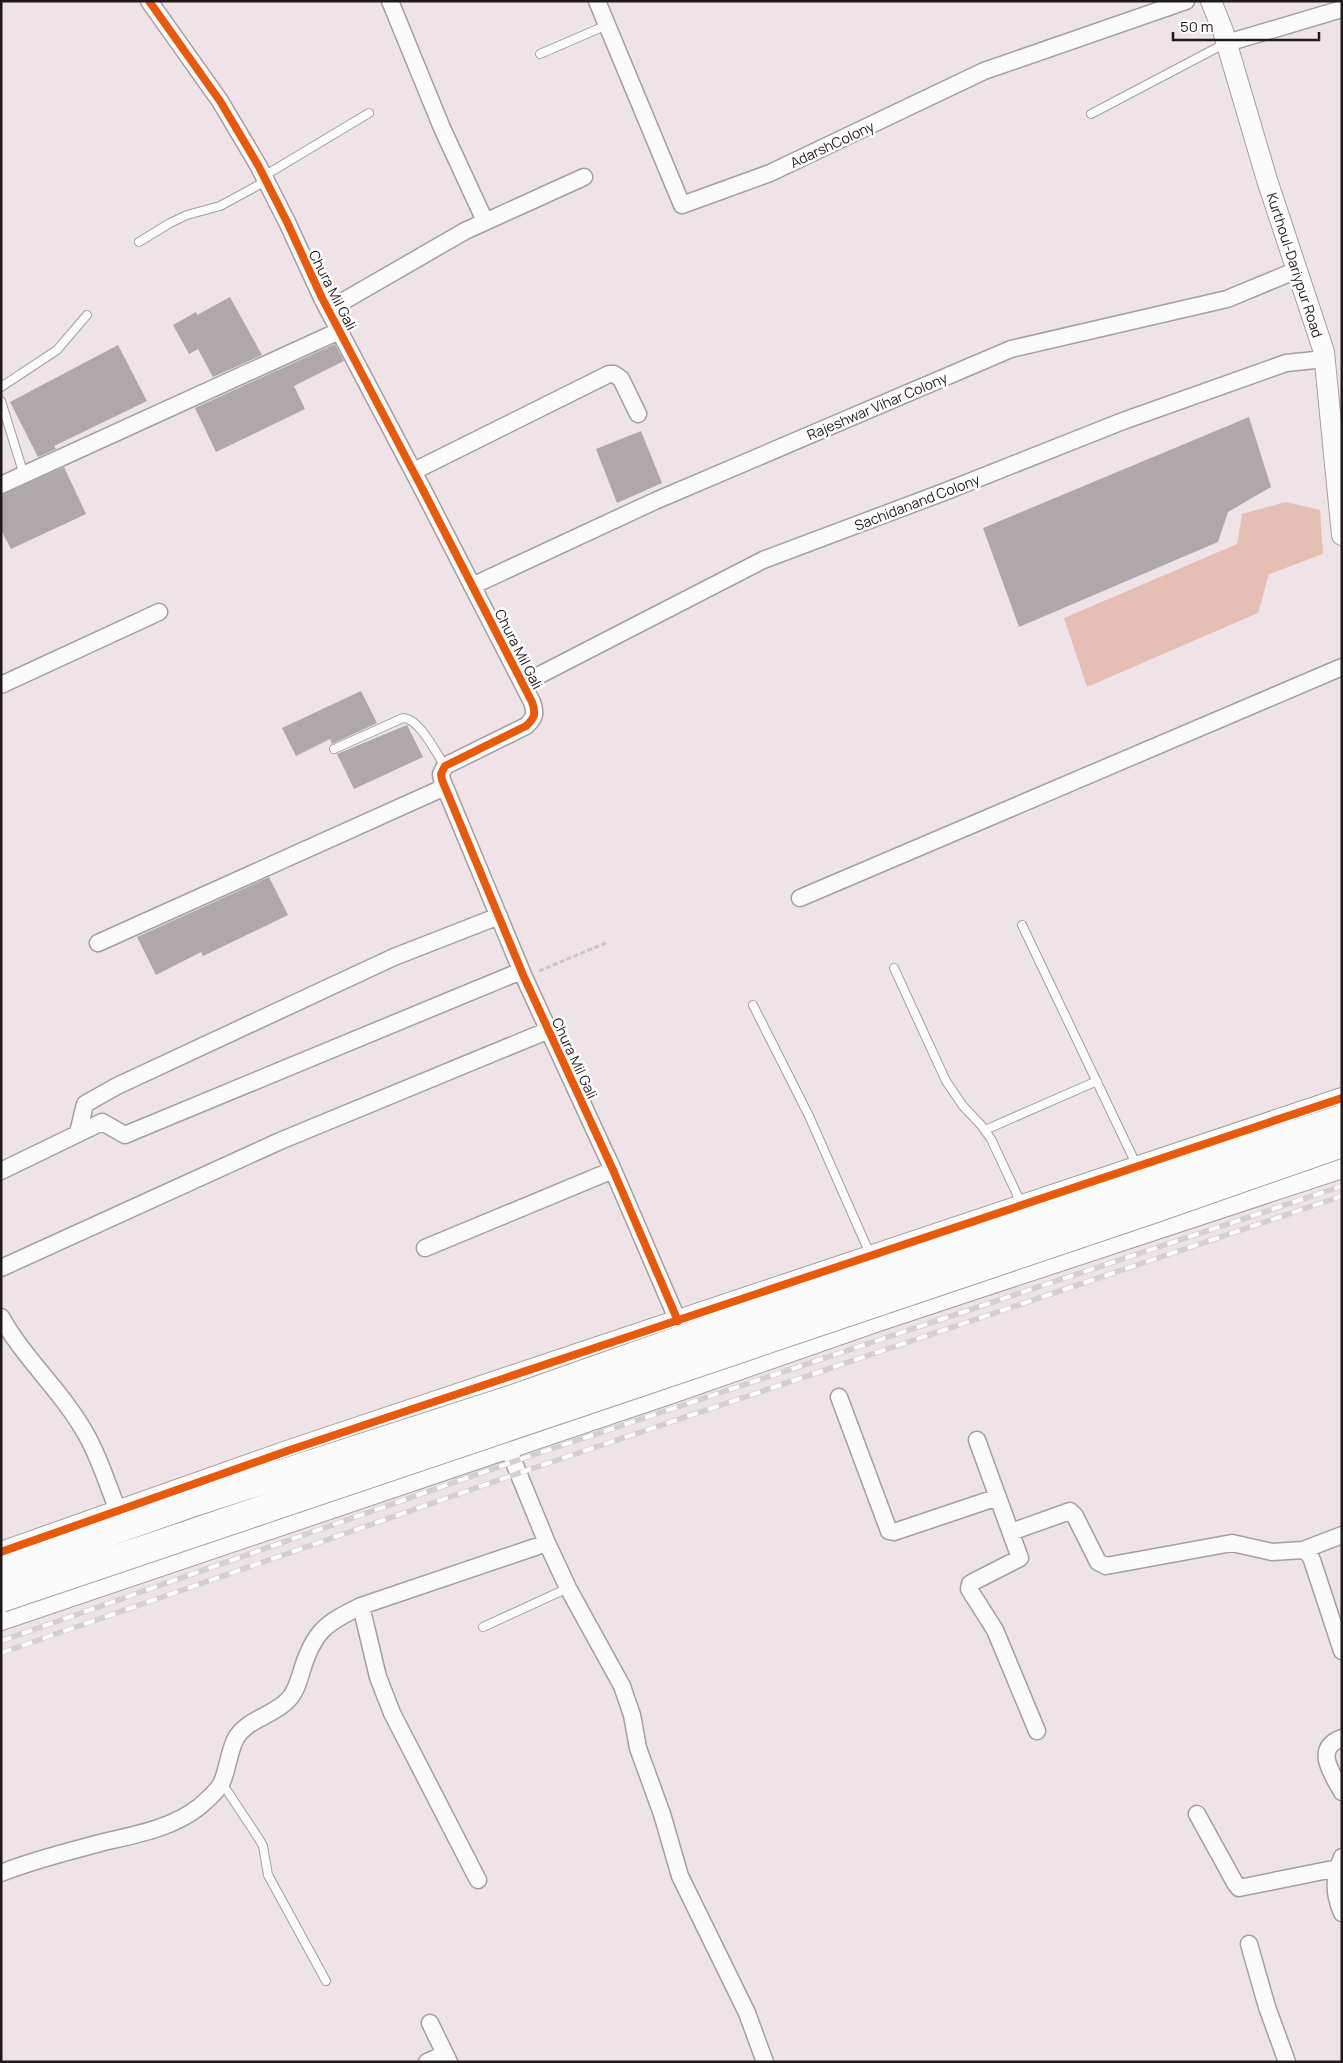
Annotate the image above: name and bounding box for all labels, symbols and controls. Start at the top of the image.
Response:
scale bar [1173,10,1319,42]
text: 50 m [1180,16,1214,37]
street label: AdarshColony [787,116,878,172]
street label: Kurthoul-Dariypur Road [1263,190,1327,340]
street label: Chura Mil Gali [305,247,361,333]
street label: Rajeshwar Vihar Colony [804,368,951,444]
street label: Sachidanand Colony [852,469,983,535]
street label: Chura Mil Gali [491,606,547,692]
street label: Chura Mil Gali [548,1014,602,1102]

